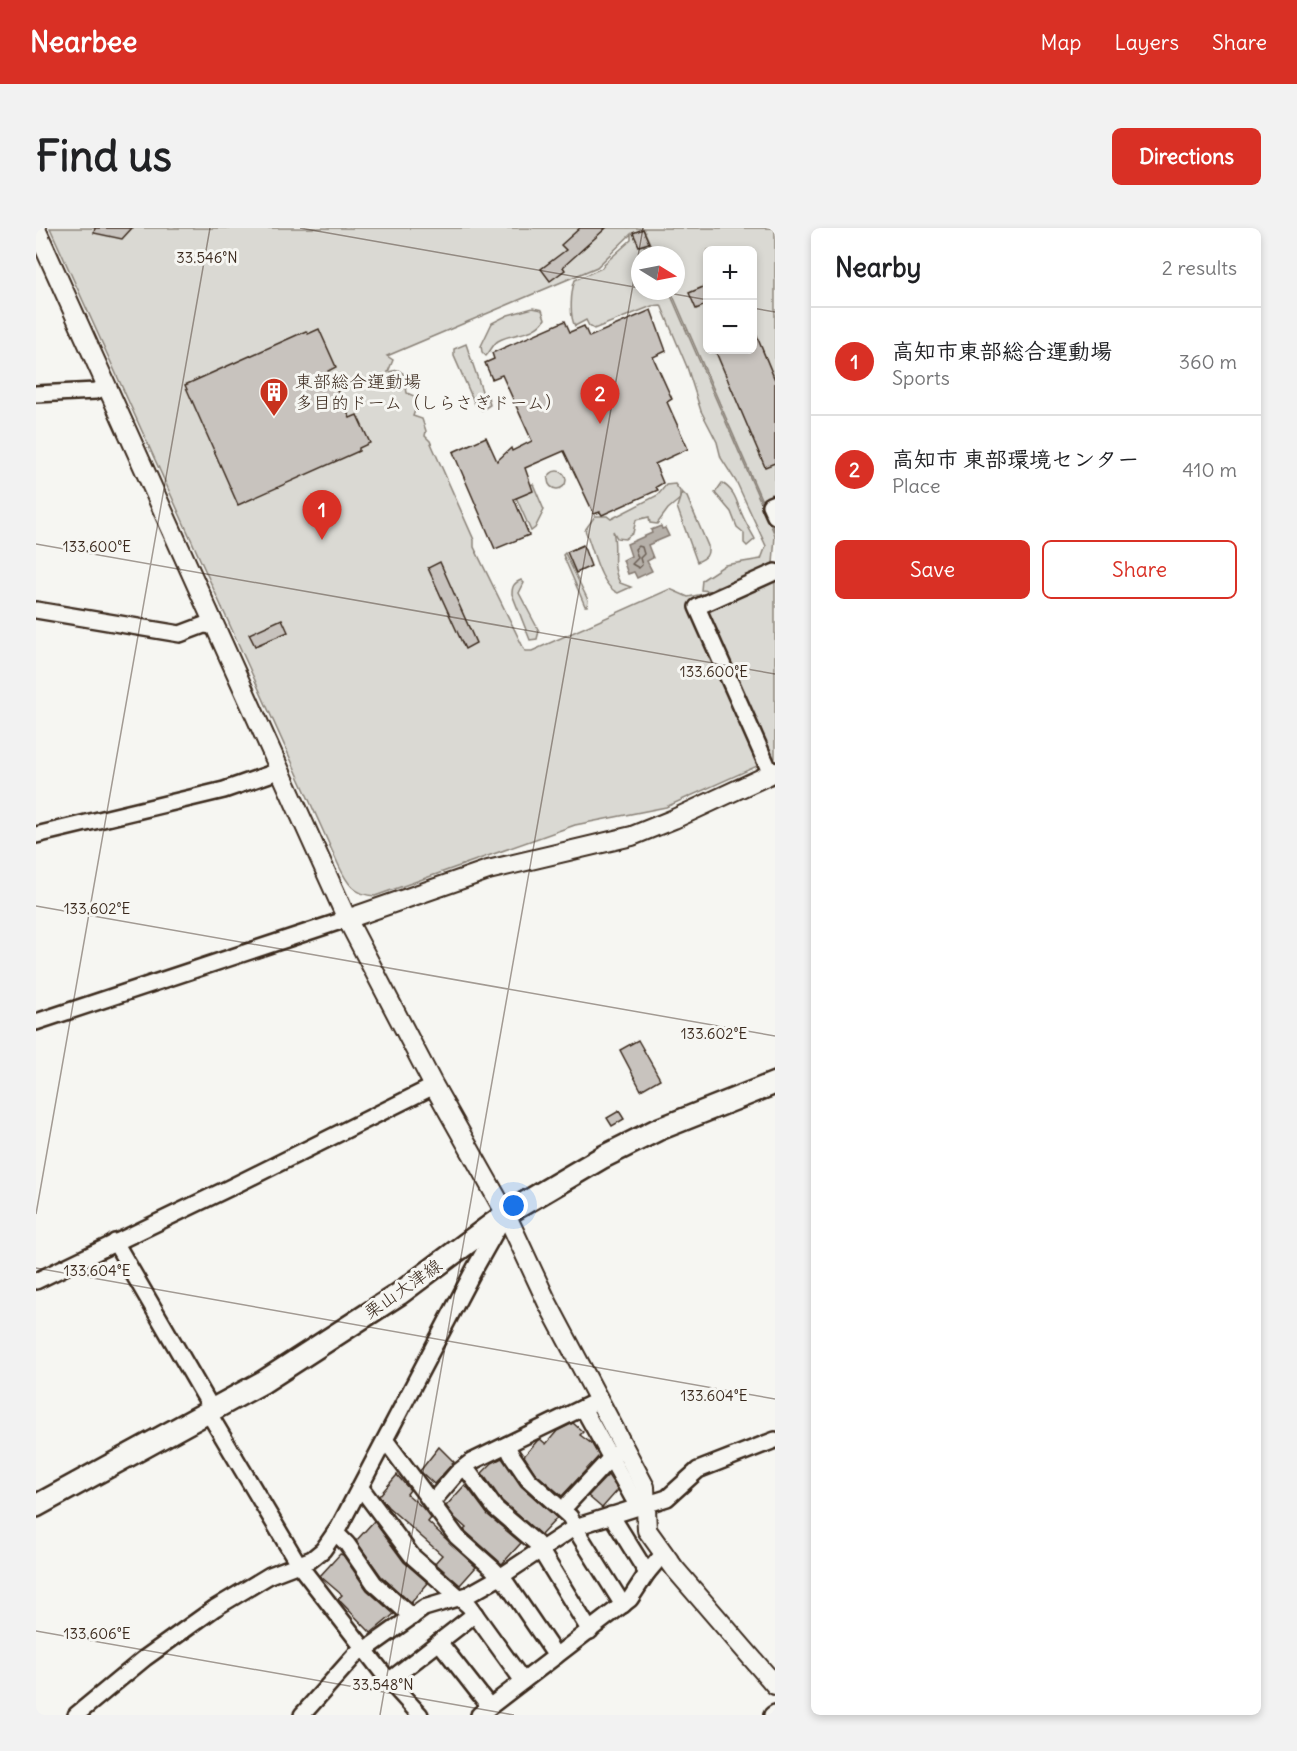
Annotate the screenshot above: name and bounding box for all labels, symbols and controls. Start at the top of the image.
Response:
text: Nearbee [30,24,137,60]
text: Map [1041,29,1081,56]
text: Layers [1114,29,1179,56]
text: Share [1212,29,1267,56]
button: Directions [1112,128,1261,185]
text: Find us [36,130,172,182]
north arrow [631,246,685,300]
map controls [703,246,757,354]
button: + [703,246,757,300]
text: 33.546°N [176,248,238,267]
text: Nearby [835,251,921,284]
text: 2 results [1162,255,1237,280]
button: − [703,300,757,354]
text: 高知市東部総合運動場 [892,337,1112,365]
text: 1 [851,349,858,374]
text: 360 m [1179,349,1237,374]
text: Sports [892,365,950,390]
place label: 東部総合運動場 多目的ドーム（しらさぎドーム） [295,370,563,414]
pin: 2 [580,374,620,424]
building icon: 東部総合運動場 多目的ドーム（しらさぎドーム） [258,376,290,418]
text: 高知市 東部環境センター [892,445,1139,473]
text: 2 [849,457,860,482]
text: 410 m [1182,457,1237,482]
text: Place [892,473,940,498]
pin: 1 [302,490,342,540]
text: 133.600°E [63,537,131,556]
button: Save [835,540,1030,599]
button: Share [1042,540,1237,599]
text: 133.600°E [680,662,748,681]
text: 133.602°E [64,899,131,918]
text: 133.602°E [681,1024,748,1043]
your location [499,1191,528,1220]
street label: 栗山大津線 [359,1253,446,1324]
text: 133.604°E [63,1261,131,1280]
text: 133.604°E [680,1386,748,1405]
text: 133.606°E [63,1624,131,1643]
text: 33.548°N [352,1675,414,1694]

